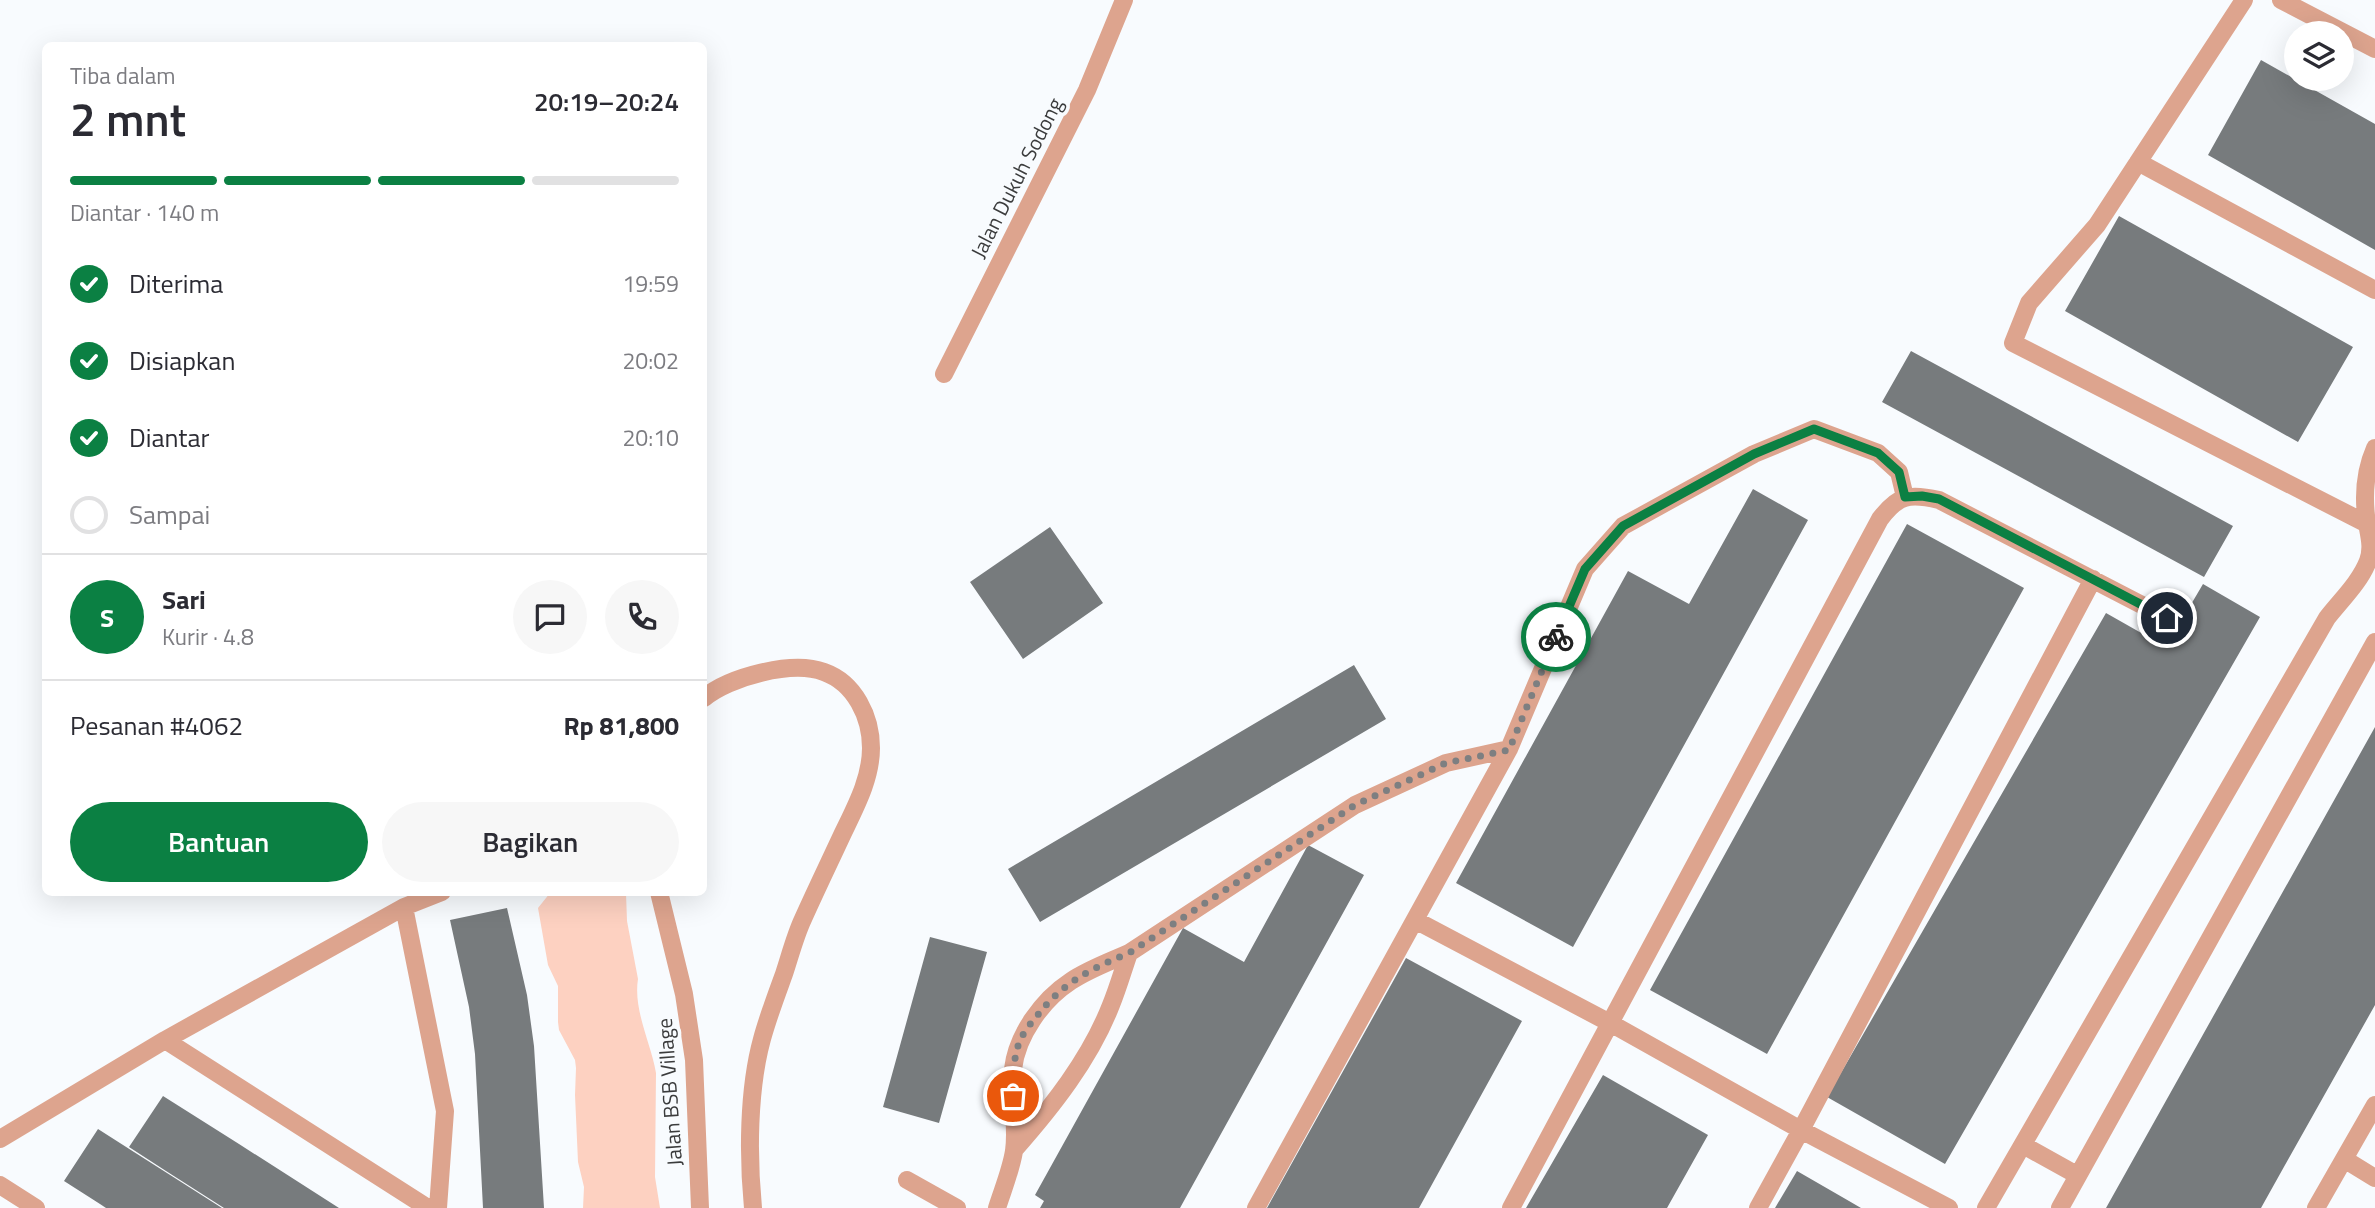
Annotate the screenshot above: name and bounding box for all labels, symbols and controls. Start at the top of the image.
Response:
map controls [2284,21,2354,91]
button: layers [2284,21,2354,91]
text: Tiba dalam [70,58,176,93]
text: 20:19–20:24 [534,82,679,121]
text: 2 mnt [70,84,186,154]
street label: Jalan Dukuh Sodong [962,92,1070,263]
text: Diantar · 140 m [70,195,219,230]
text: Diterima [129,264,223,303]
icon: check [70,265,108,303]
text: 19:59 [622,266,679,301]
text: Disiapkan [129,341,235,380]
icon: check [70,342,108,380]
text: 20:02 [622,343,679,378]
text: Diantar [129,418,210,457]
icon: check [70,419,108,457]
text: 20:10 [622,420,679,455]
text: Sampai [129,495,210,534]
text: Sari [162,580,206,619]
button: chat [513,580,587,654]
button: phone [605,580,679,654]
pin [2137,588,2197,648]
text: S [100,598,114,637]
icon: home [2148,599,2186,637]
courier [1521,602,1591,672]
icon: bike [1537,618,1575,656]
text: Kurir · 4.8 [162,619,254,654]
text: Pesanan #4062 [70,706,243,745]
text: Rp 81,800 [563,706,679,745]
button: Bantuan [70,802,368,882]
button: Bagikan [382,802,679,882]
street label: Jalan BSB Village [648,1017,690,1167]
pin [983,1066,1043,1126]
icon: bag [994,1077,1032,1115]

